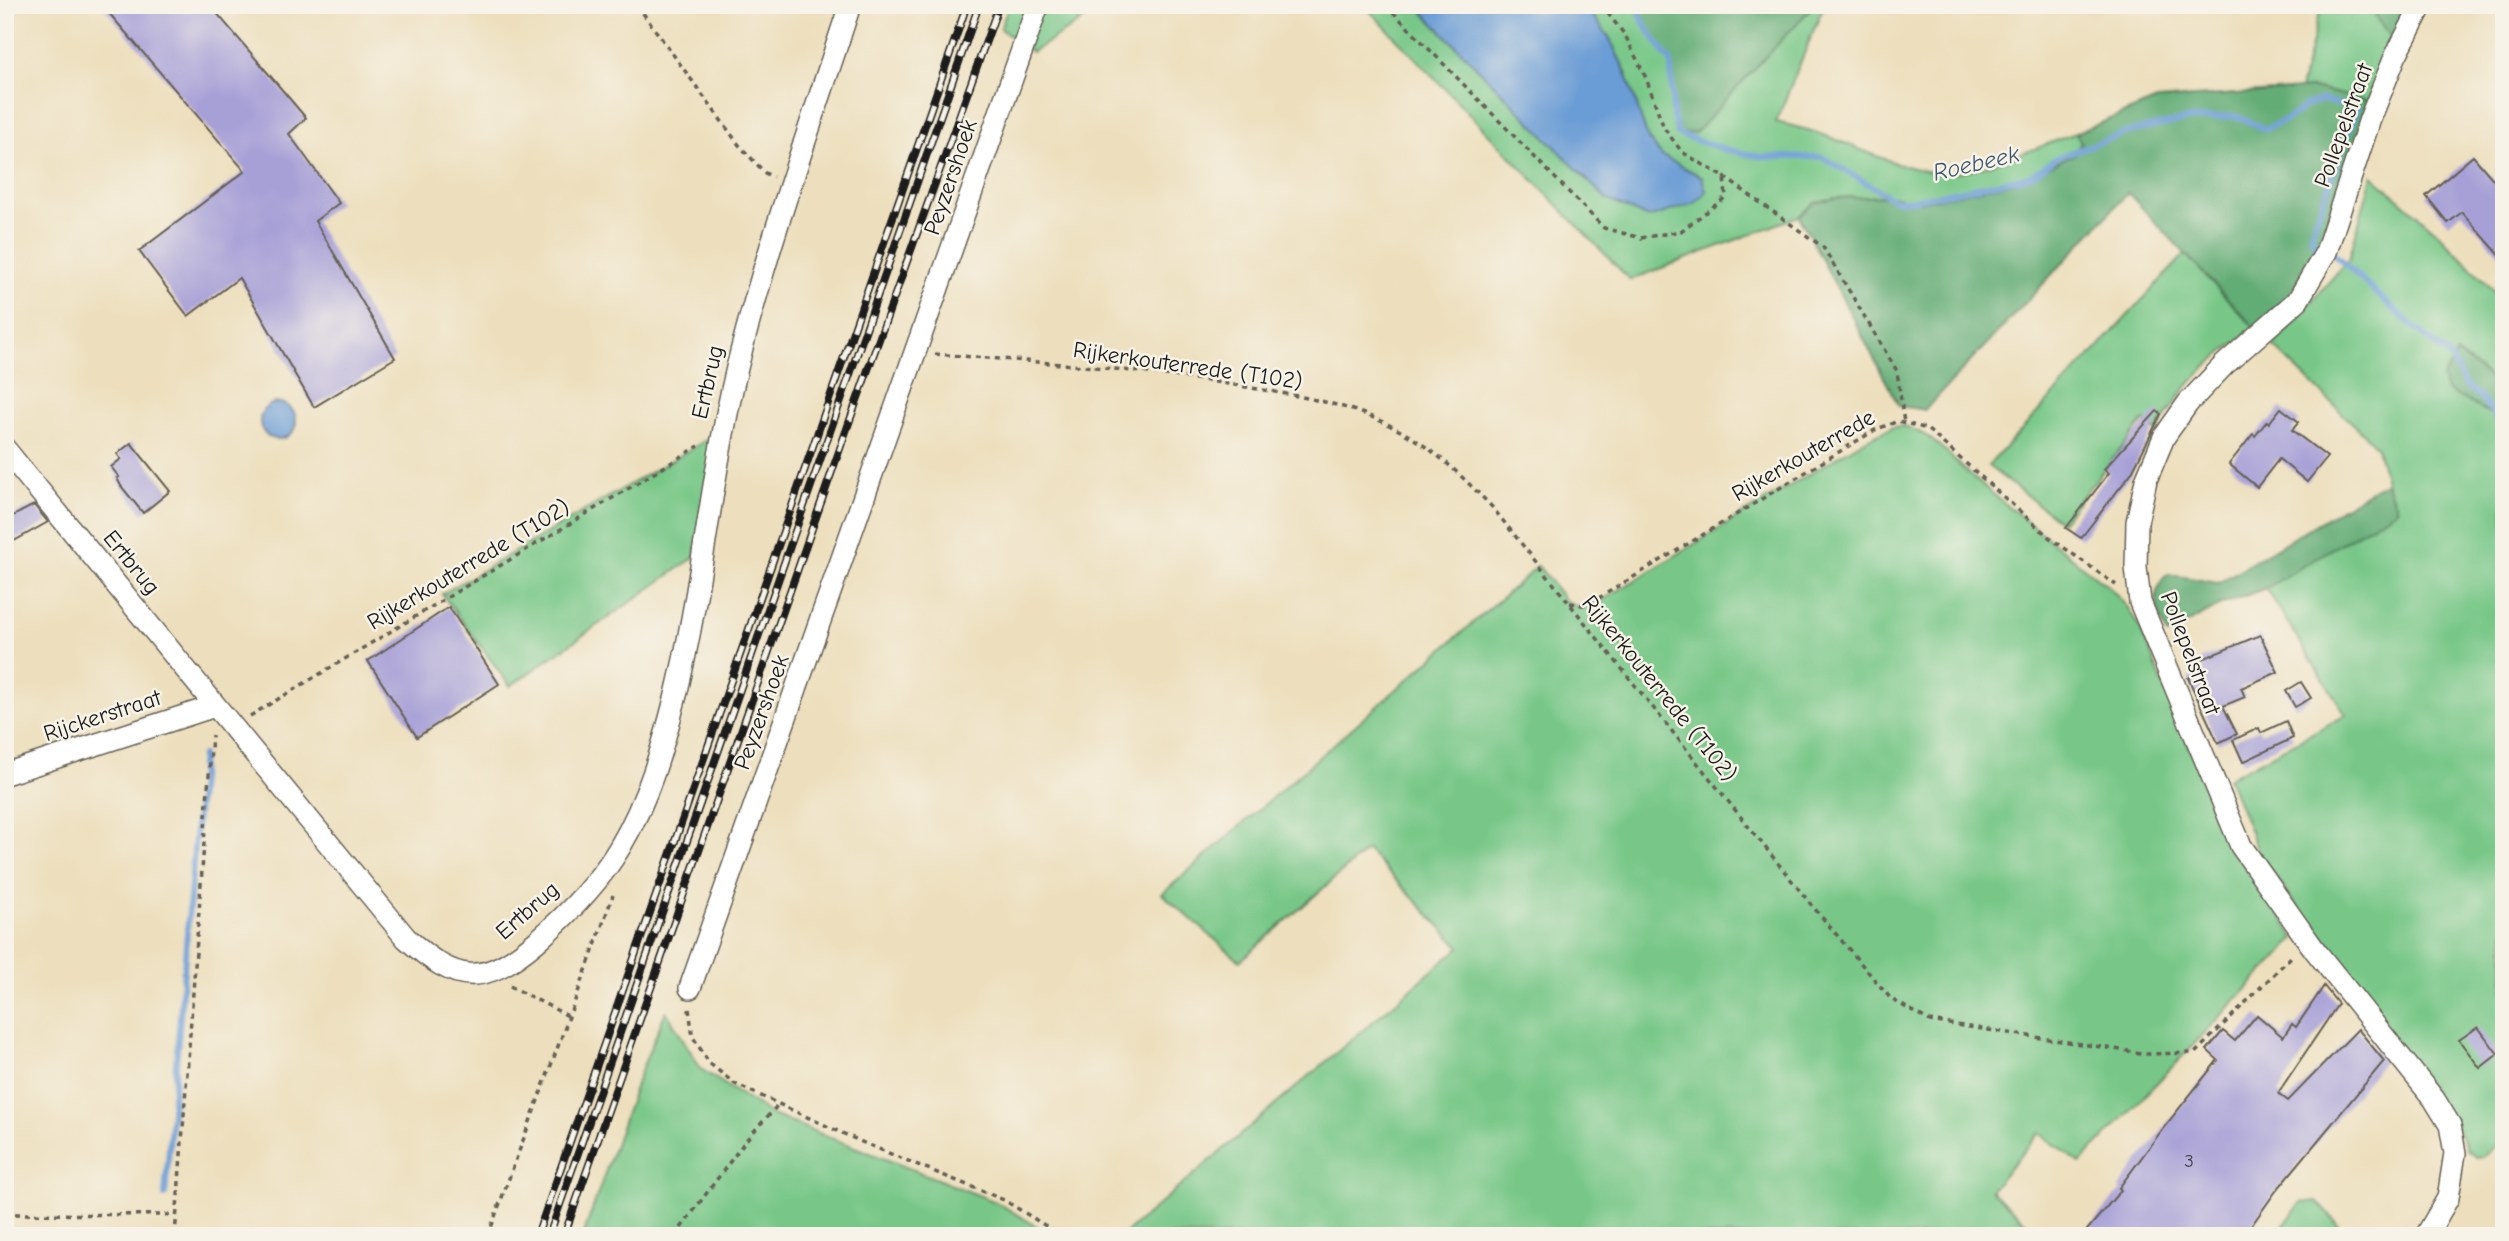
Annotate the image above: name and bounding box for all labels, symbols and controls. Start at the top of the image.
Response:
street label: Pollepelstraat [2309,58,2379,191]
street label: Peyzershoek [918,116,983,239]
water label: Roebeek [1930,139,2022,187]
street label: Rijkerkouterrede (T102) [1071,336,1304,395]
street label: Ertbrug [686,343,729,422]
street label: Rijkerkouterrede [1727,404,1880,507]
street label: Rijkerkouterrede (T102) [362,493,574,636]
street label: Ertbrug [98,525,166,600]
street label: Pollepelstraat [2155,588,2227,720]
street label: Rijkerkouterrede (T102) [1576,590,1743,787]
street label: Peyzershoek [728,651,795,773]
street label: Rijckerstraat [40,683,166,747]
street label: Ertbrug [490,876,564,945]
house number: 3 [2184,1150,2194,1172]

